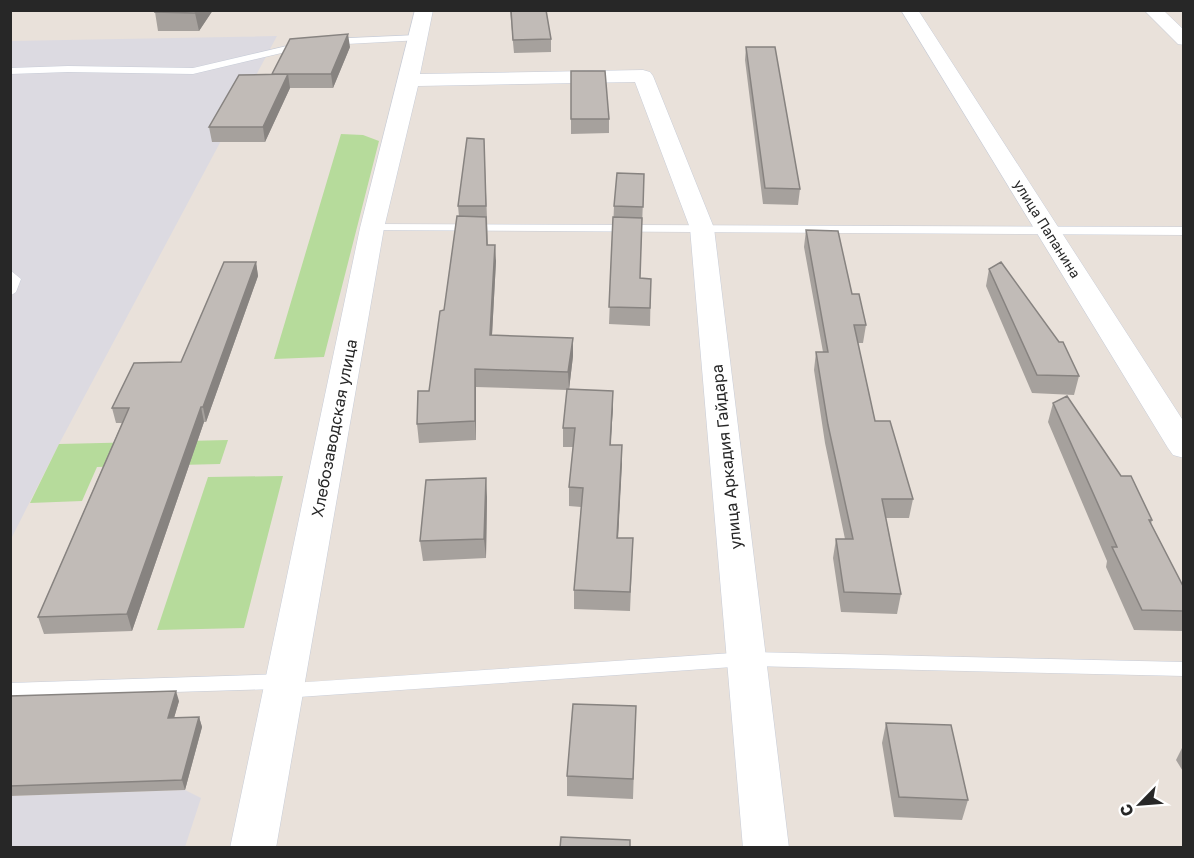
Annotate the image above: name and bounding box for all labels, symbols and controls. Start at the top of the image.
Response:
street label: улица Папанина [1010,176,1085,281]
street label: Хлебозаводская улица [307,337,361,519]
street label: улица Аркадия Гайдара [706,363,746,551]
north arrow [1110,774,1170,834]
text: С [1115,801,1138,820]

